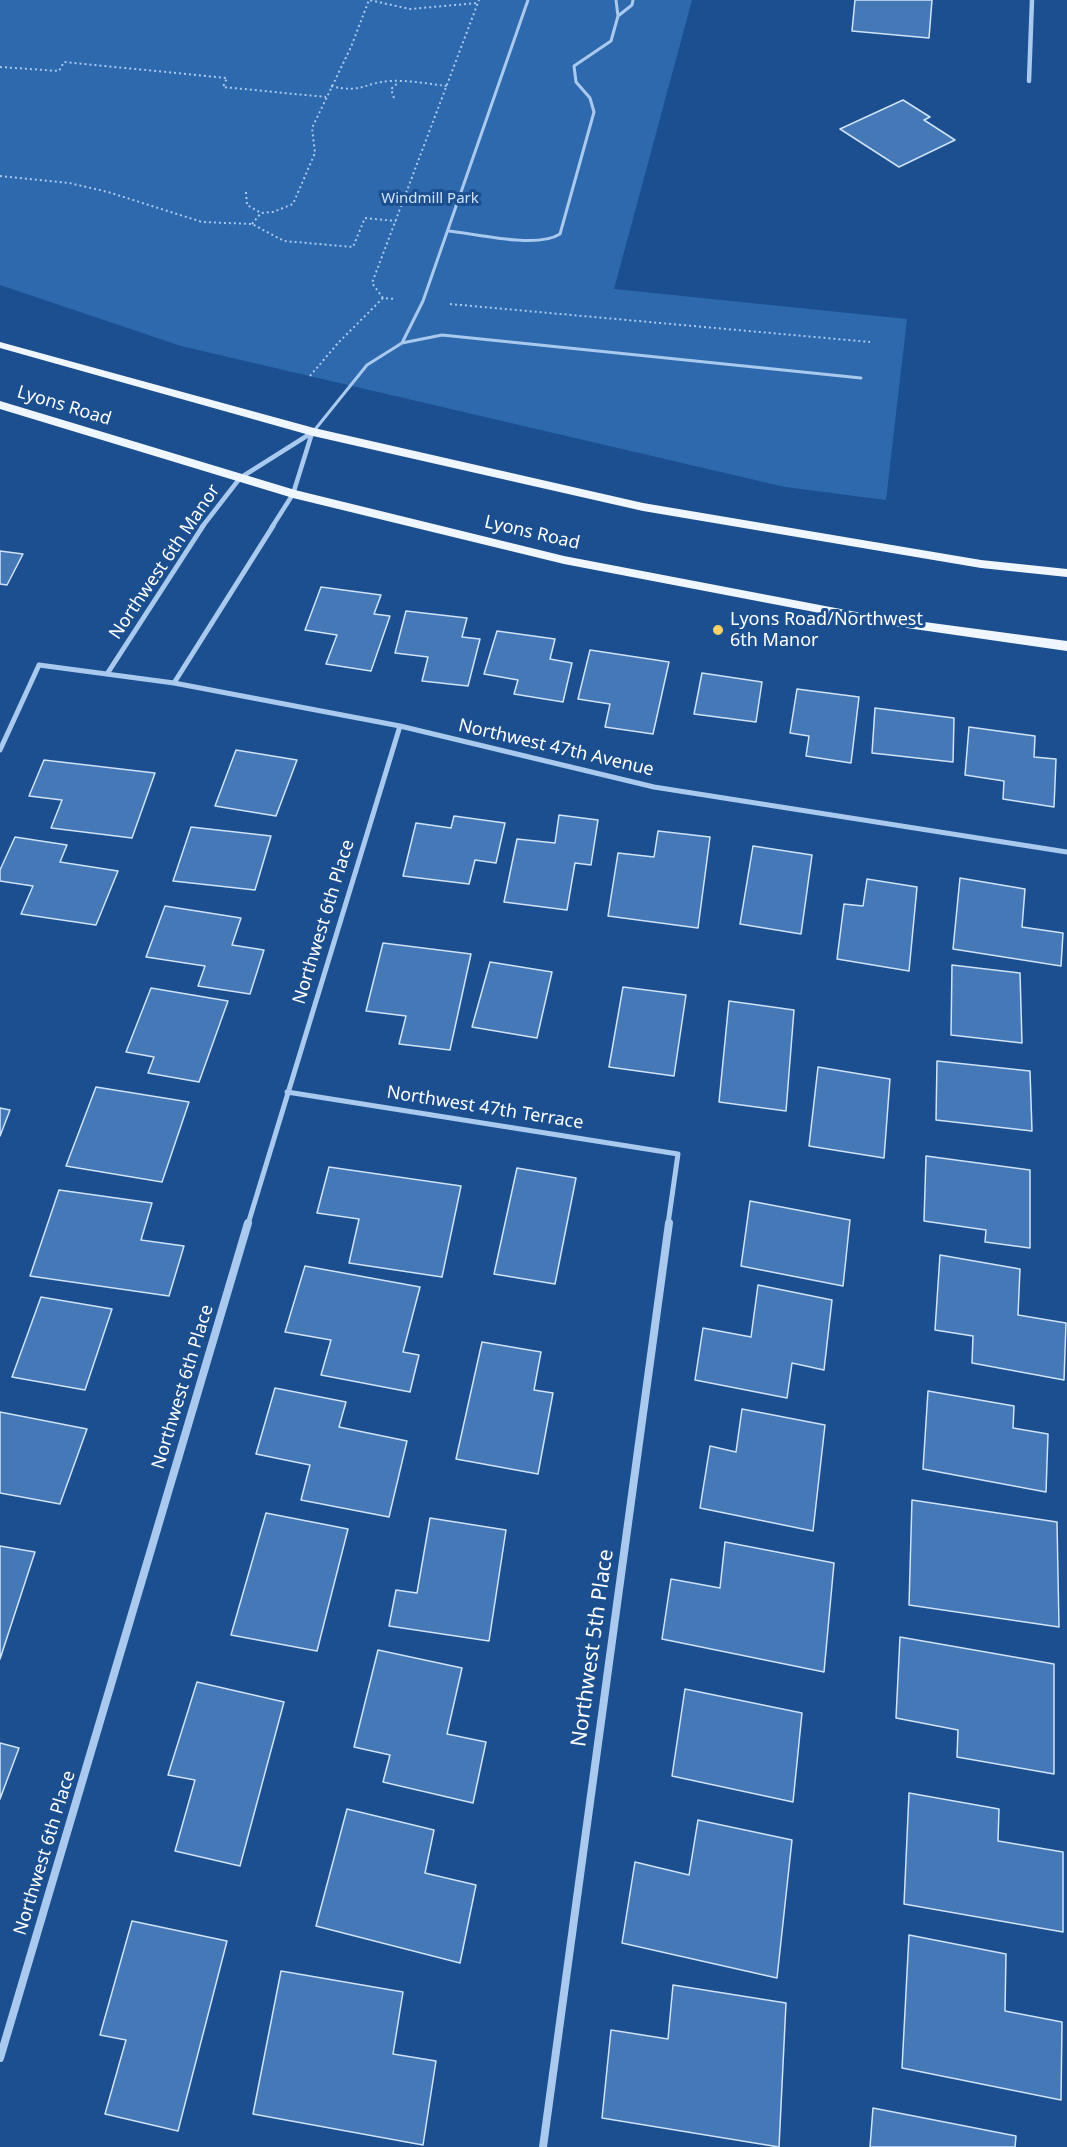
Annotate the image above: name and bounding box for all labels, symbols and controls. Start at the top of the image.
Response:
park label: Windmill Park [381,190,479,208]
street label: Lyons Road [14,381,114,431]
street label: Northwest 6th Manor [105,480,225,644]
street label: Lyons Road [482,512,582,554]
place label: Lyons Road/Northwest 6th Manor [730,609,923,652]
marker: Lyons Road/Northwest 6th Manor [711,623,725,637]
street label: Northwest 47th Avenue [456,715,656,781]
street label: Northwest 6th Place [289,837,359,1007]
street label: Northwest 47th Terrace [385,1082,585,1134]
street label: Northwest 6th Place [148,1302,218,1472]
street label: Northwest 5th Place [567,1548,619,1748]
street label: Northwest 6th Place [10,1768,80,1938]

